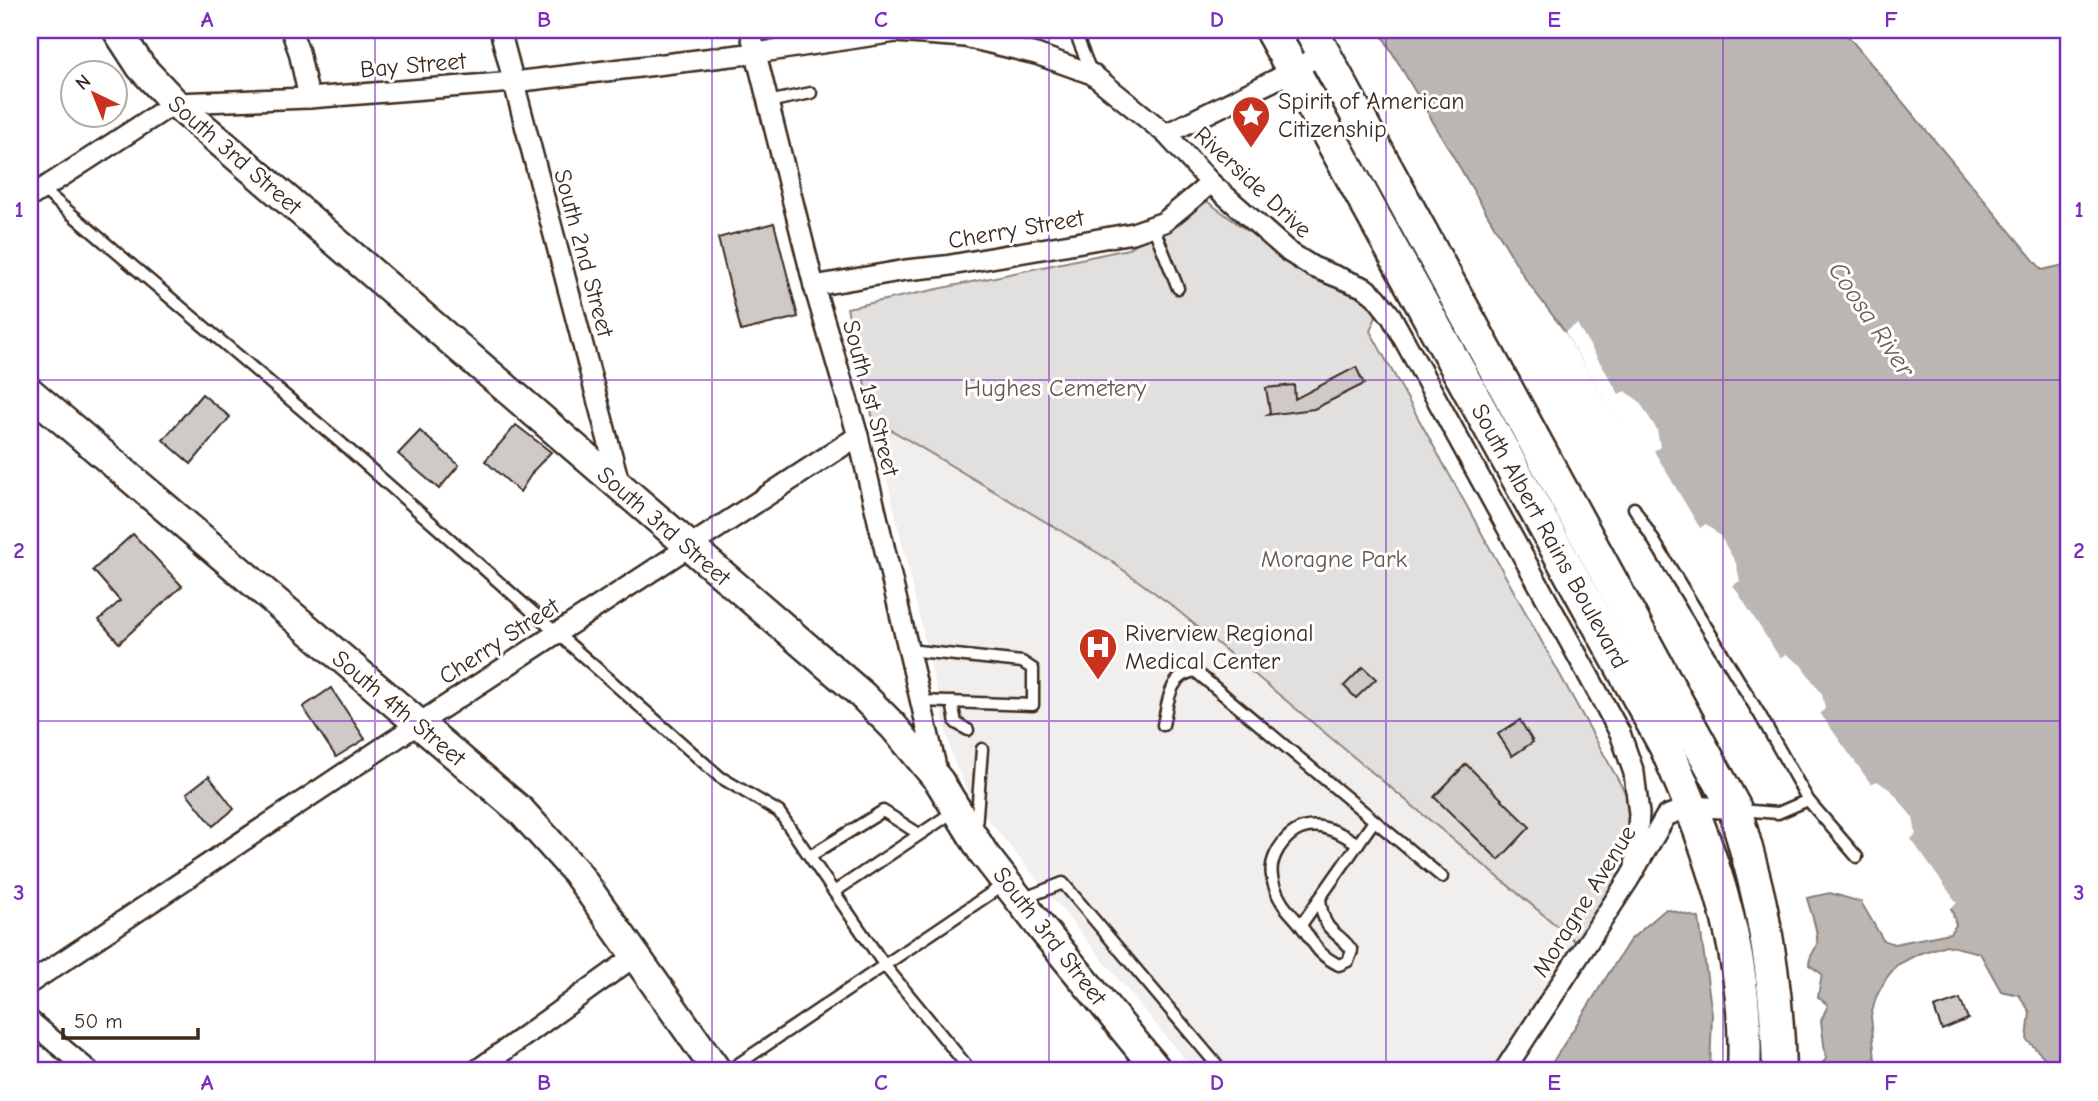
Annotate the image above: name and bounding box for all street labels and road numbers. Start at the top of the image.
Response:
street label: Bay Street [359,46,468,84]
street label: South 3rd Street [163,89,308,221]
street label: Riverside Drive [1188,120,1318,244]
street label: South 2nd Street [548,166,620,341]
street label: Cherry Street [946,203,1087,255]
street label: South 1st Street [837,317,906,480]
street label: South Albert Rains Boulevard [1465,399,1635,673]
street label: South 3rd Street [592,460,737,592]
street label: Cherry Street [434,591,565,690]
street label: South 4th Street [327,644,472,773]
street label: Moragne Avenue [1526,820,1642,982]
street label: South 3rd Street [987,861,1113,1012]

